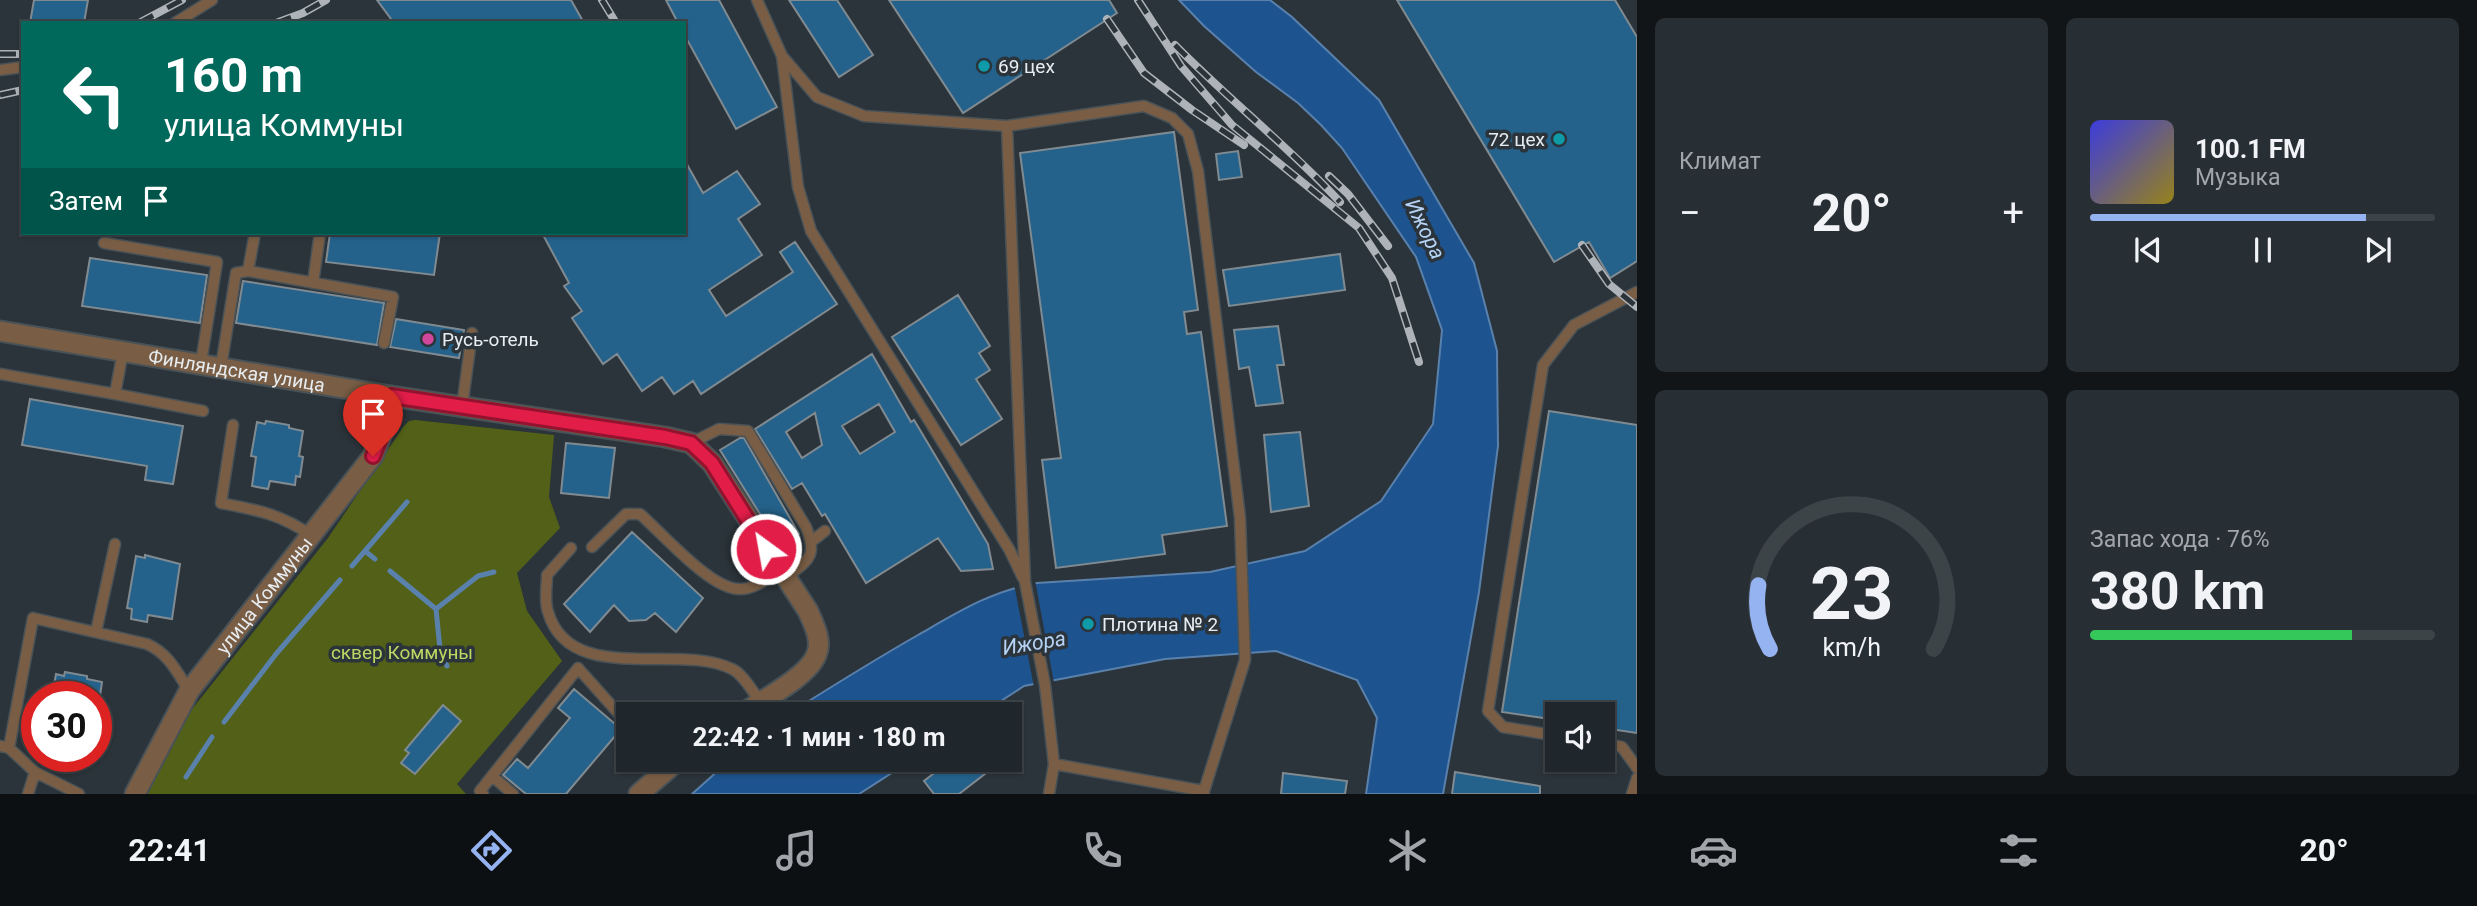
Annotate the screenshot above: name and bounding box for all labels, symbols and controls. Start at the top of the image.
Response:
text: 160 m [164,47,303,104]
icon: left [49,49,140,140]
place label: 69 цех [998,55,1055,78]
marker: 69 цех [976,58,992,74]
text: улица Коммуны [164,106,404,144]
place label: 72 цех [1488,128,1546,151]
marker: 72 цех [1551,131,1567,147]
text: 100.1 FM [2195,134,2306,164]
text: Климат [1679,148,1761,175]
text: Музыка [2195,164,2280,191]
icon: arrive [137,182,175,220]
text: 20° [1812,183,1892,244]
text: Затем [49,186,123,216]
text: − [1679,191,1701,235]
text: + [2002,191,2024,235]
water label: Ижора [1400,195,1450,263]
icon: previous [2129,231,2167,269]
icon: pause [2244,231,2282,269]
icon: next [2359,231,2397,269]
place label: Русь-отель [442,328,539,351]
marker: Русь-отель [420,331,436,347]
street label: Финляндская улица [147,345,327,397]
pin [343,384,403,456]
icon: arrive [354,395,392,433]
position arrow [729,512,803,586]
text: Запас хода · 76% [2090,526,2270,553]
street label: улица Коммуны [211,532,317,659]
text: 23 [1810,551,1893,637]
text: 380 km [2090,561,2265,622]
place label: Плотина № 2 [1102,613,1218,636]
marker: Плотина № 2 [1080,616,1096,632]
water label: Ижора [1000,626,1068,660]
text: km/h [1822,633,1881,662]
park label: сквер Коммуны [331,641,473,664]
speed limit sign: 30 [21,681,112,772]
map controls [1545,702,1615,772]
button: sound [1545,702,1615,772]
text: 22:42 · 1 мин · 180 m [693,722,945,752]
icon: directions [467,826,516,875]
icon: music [772,826,821,875]
icon: phone [1078,826,1127,875]
icon: climate [1383,826,1432,875]
icon: car [1689,826,1738,875]
icon: filters [1994,826,2043,875]
text: 22:41 [128,831,211,869]
text: 20° [2300,831,2349,869]

